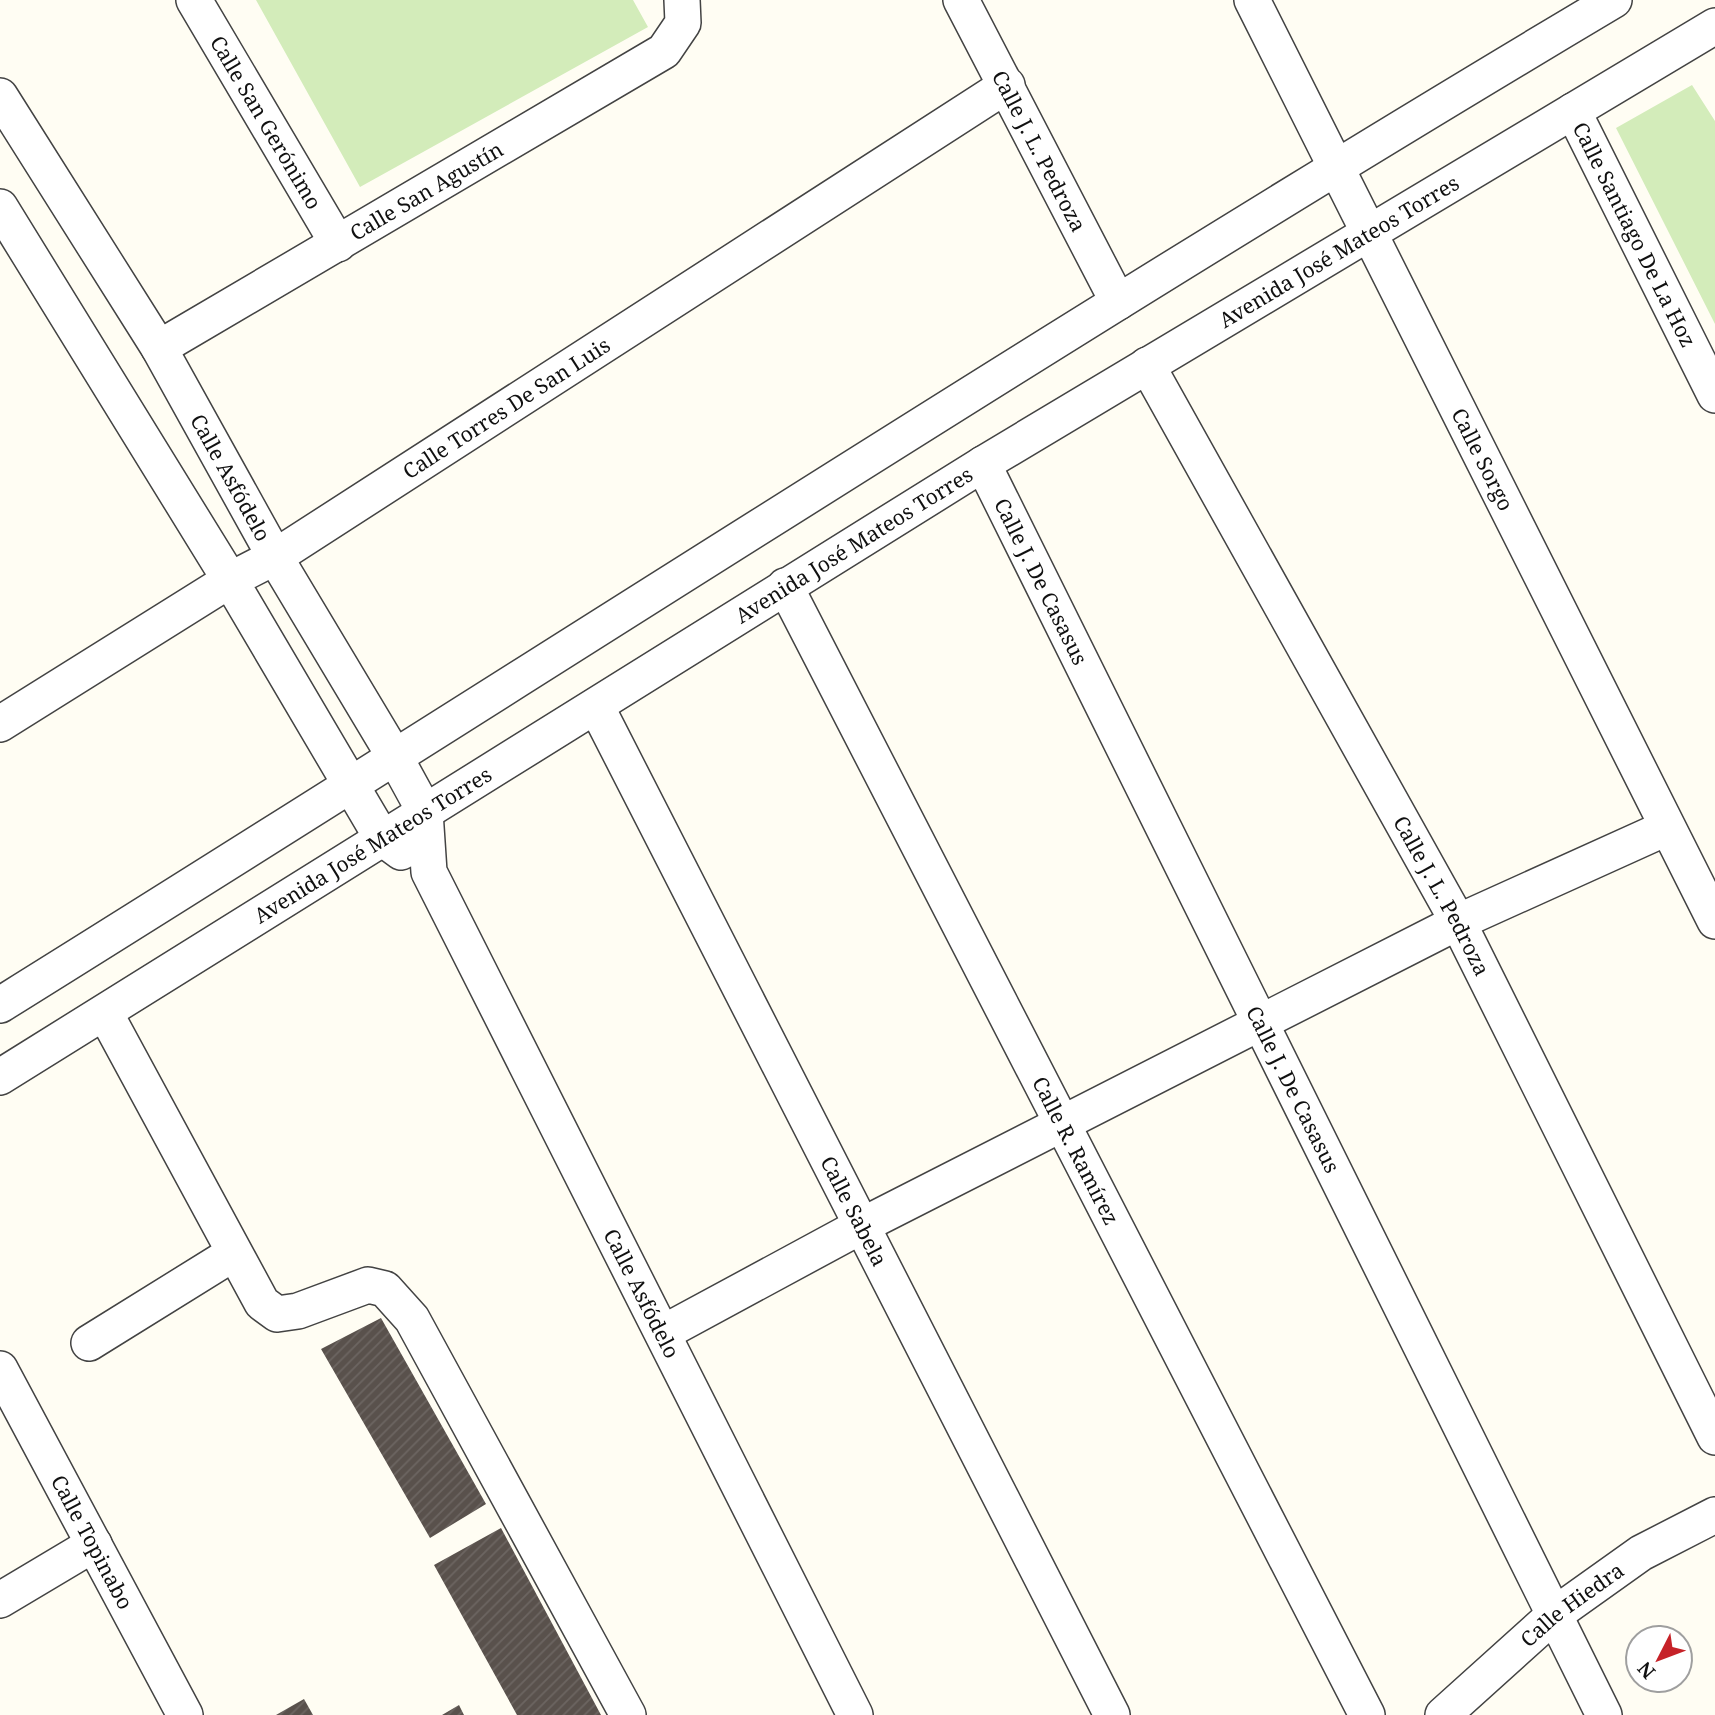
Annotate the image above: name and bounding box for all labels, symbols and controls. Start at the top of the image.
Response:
street label: Calle San Gerónimo [204,30,328,214]
street label: Calle J. L. Pedroza [986,65,1093,236]
street label: Calle Santiago De La Hoz [1567,117,1703,352]
street label: Calle San Agustín [345,135,508,247]
street label: Avenida José Mateos Torres [1214,169,1464,334]
street label: Calle Torres De San Luis [397,331,615,485]
street label: Calle Sorgo [1445,403,1520,515]
street label: Calle Asfódelo [184,409,277,546]
street label: Avenida José Mateos Torres [730,460,978,629]
street label: Calle J. De Casasus [988,493,1094,670]
street label: Avenida José Mateos Torres [248,760,497,929]
street label: Calle J. L. Pedroza [1387,810,1496,980]
street label: Calle J. De Casasus [1240,1001,1347,1177]
street label: Calle R. Ramírez [1026,1072,1126,1229]
street label: Calle Sabela [814,1151,894,1271]
street label: Calle Asfódelo [597,1224,686,1363]
street label: Calle Topinabo [45,1470,140,1614]
street label: Calle Hiedra [1514,1556,1629,1653]
north arrow [1624,1624,1694,1694]
text: N [1632,1656,1661,1685]

